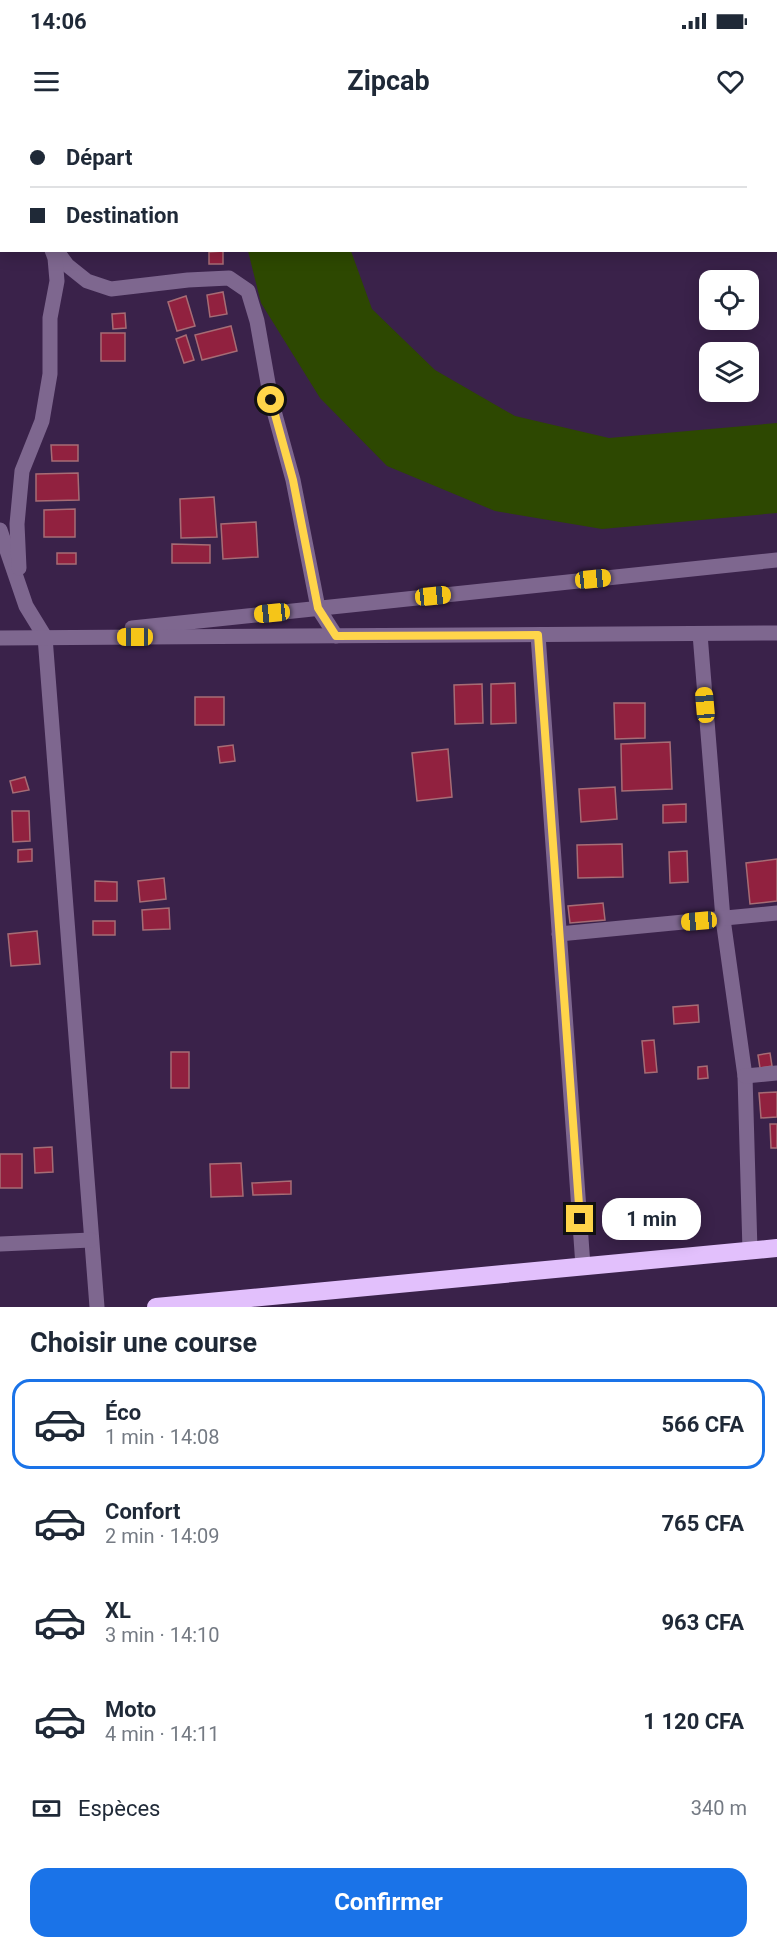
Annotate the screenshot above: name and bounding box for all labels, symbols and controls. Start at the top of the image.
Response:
text: 14:06 [30,9,87,34]
icon: menu [30,65,63,98]
text: Zipcab [347,65,430,97]
icon: heart [714,65,747,98]
text: Départ [66,145,132,170]
text: Destination [66,203,179,228]
map controls [699,270,759,402]
button: locate [699,270,759,330]
button: layers [699,342,759,402]
route start [257,386,284,413]
car [574,568,612,590]
car [414,585,452,607]
car [253,602,291,624]
car [117,628,153,646]
car [694,686,716,724]
car [680,910,718,932]
callout: 1 min [601,1198,700,1240]
route end [566,1205,593,1232]
text: 1 min [626,1207,677,1231]
text: Choisir une course [30,1327,257,1359]
icon: car [33,1397,87,1451]
text: Éco [105,1400,141,1425]
text: 566 CFA [661,1412,744,1437]
text: 1 min · 14:08 [105,1425,220,1449]
icon: car [33,1496,87,1550]
text: Confort [105,1499,180,1524]
text: 765 CFA [661,1511,744,1536]
text: 2 min · 14:09 [105,1524,220,1548]
icon: car [33,1595,87,1649]
text: XL [105,1598,131,1623]
text: 963 CFA [661,1610,744,1635]
text: 3 min · 14:10 [105,1623,220,1647]
icon: car [33,1694,87,1748]
text: Moto [105,1697,156,1722]
text: 1 120 CFA [643,1709,744,1734]
text: 4 min · 14:11 [105,1722,220,1746]
icon: cash [30,1792,63,1825]
text: Espèces [78,1796,160,1821]
text: 340 m [691,1796,747,1820]
button: Confirmer [30,1868,747,1937]

